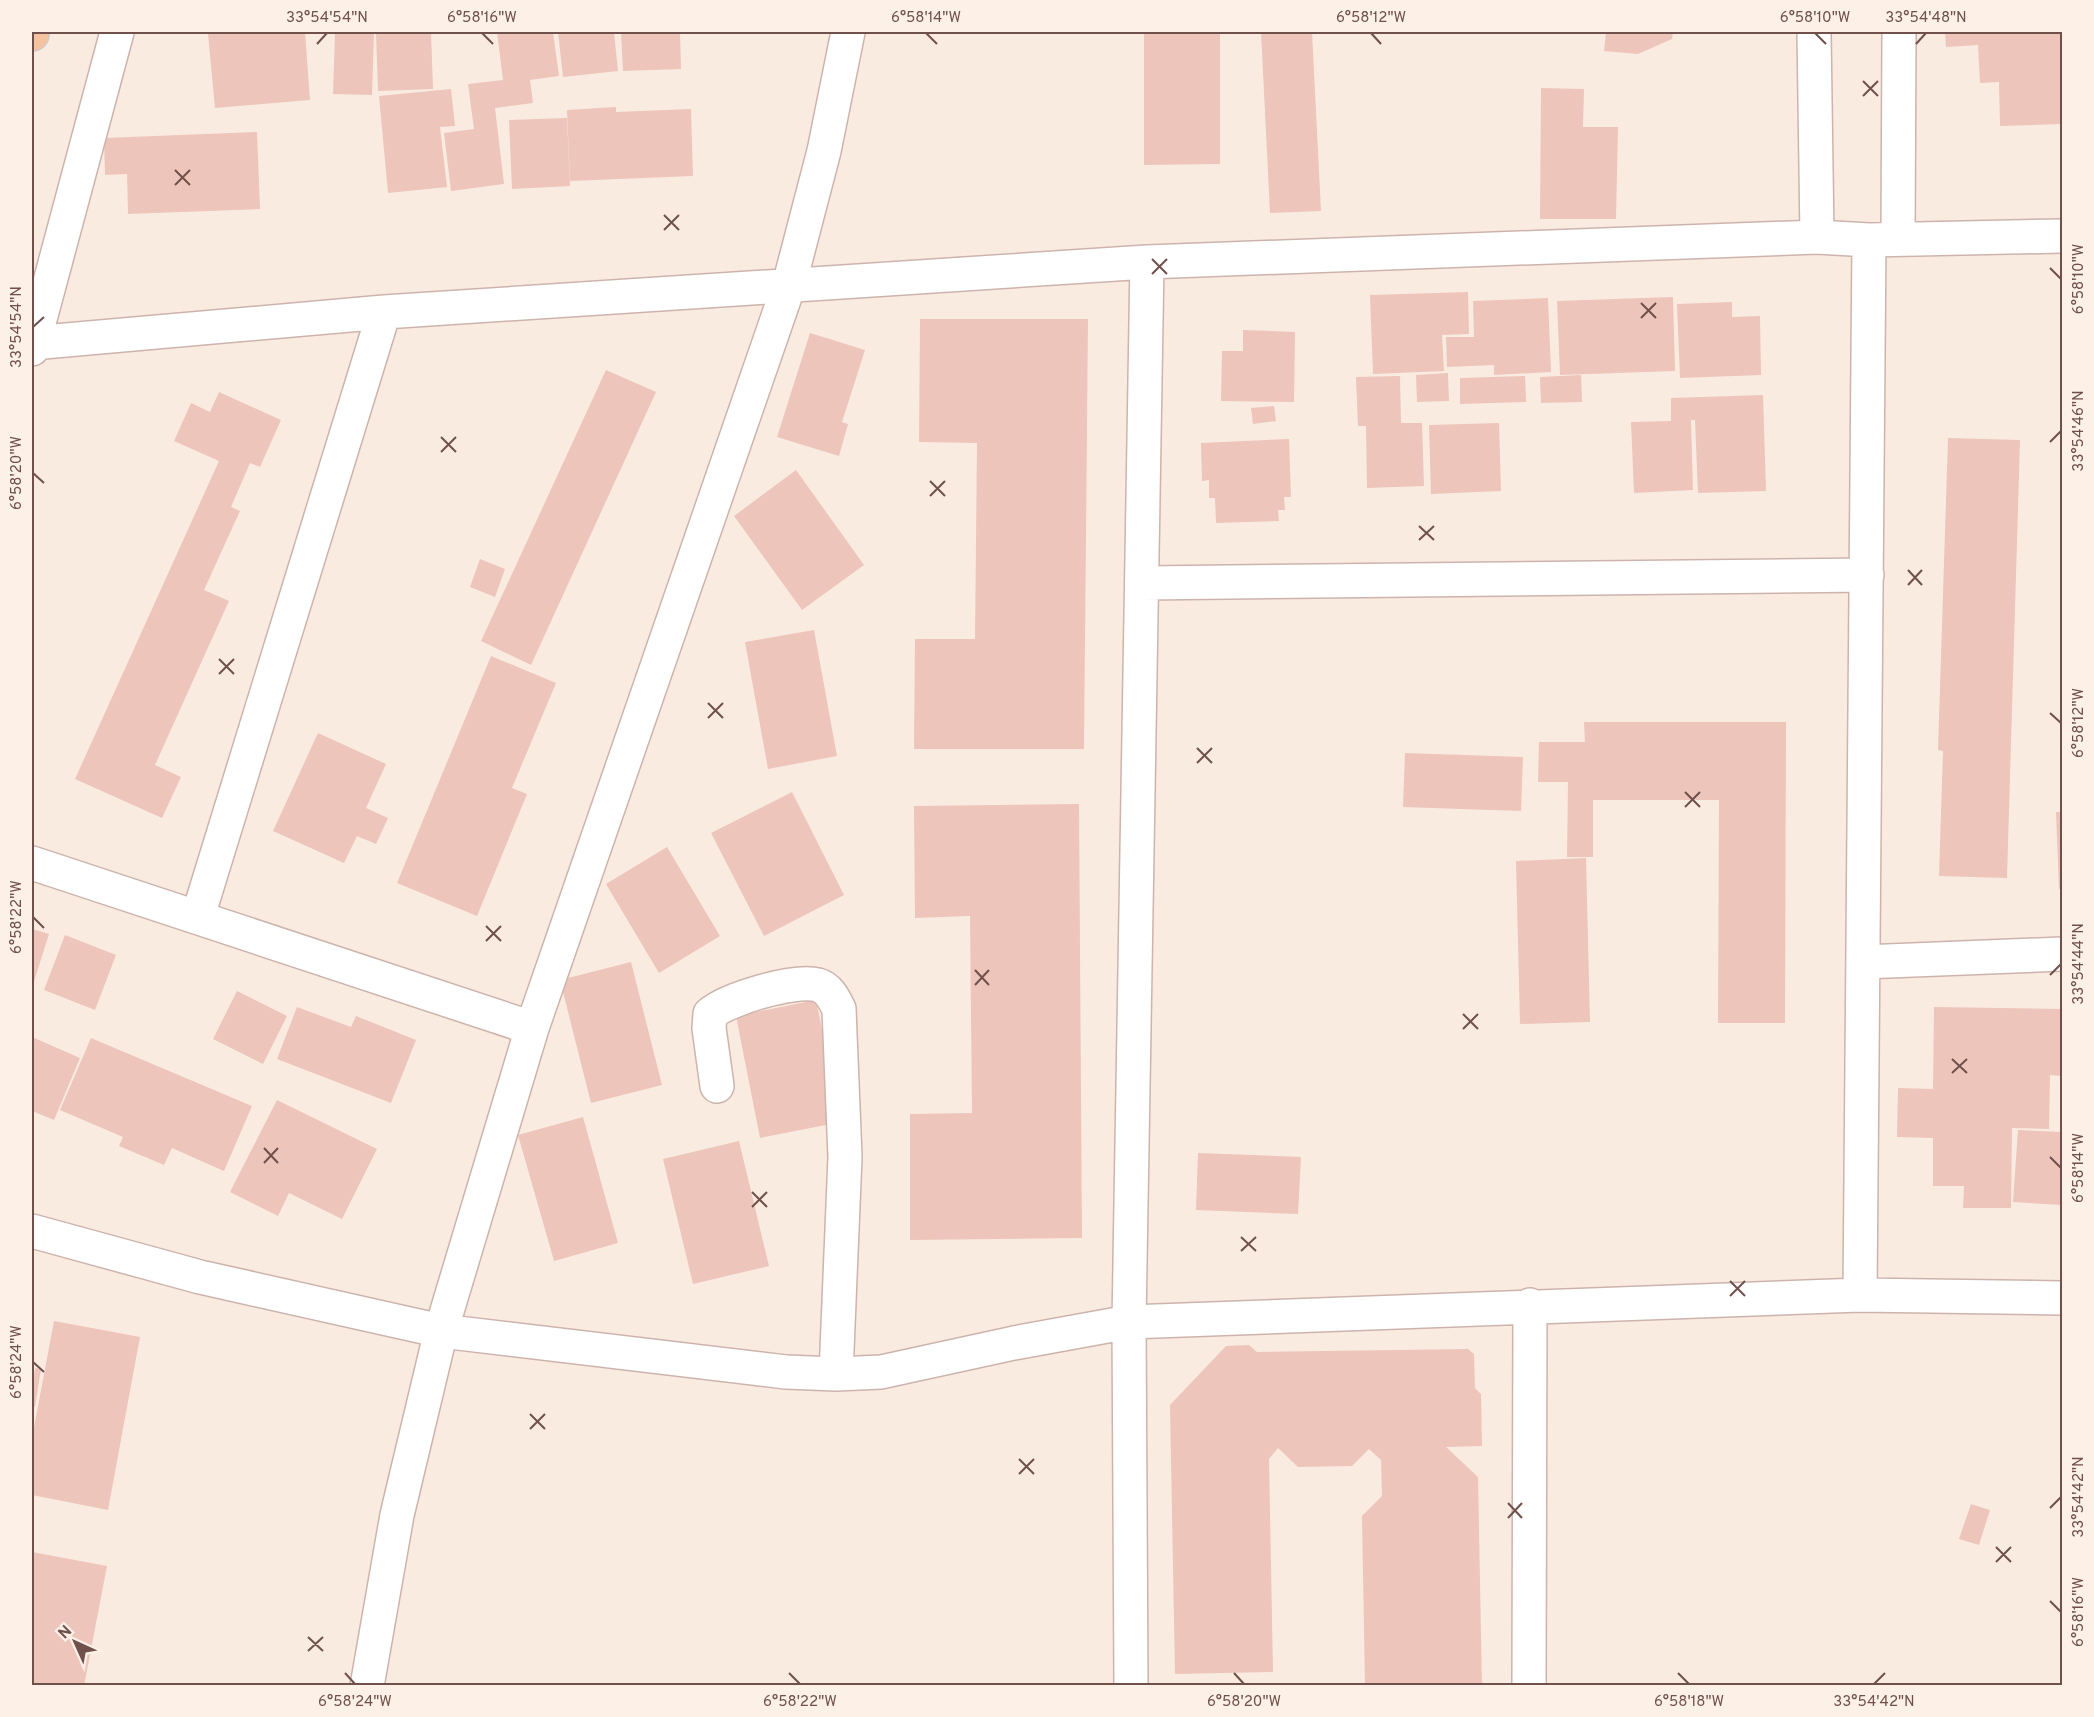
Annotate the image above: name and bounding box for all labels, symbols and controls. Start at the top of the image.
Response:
text: 33°54'54"N [286,9,368,28]
text: 6°58'16"W [447,9,517,28]
text: 6°58'14"W [891,9,961,28]
text: 6°58'12"W [1336,9,1406,28]
text: 6°58'10"W [1780,9,1850,28]
text: 33°54'48"N [1885,9,1967,28]
text: 6°58'10"W [2070,244,2089,314]
text: 33°54'54"N [8,286,27,368]
text: 33°54'46"N [2070,390,2089,472]
text: 6°58'20"W [8,436,27,510]
text: 6°58'12"W [2070,688,2089,758]
text: 6°58'22"W [8,880,27,954]
text: 33°54'44"N [2070,923,2089,1005]
text: 6°58'14"W [2070,1133,2089,1203]
text: 6°58'24"W [8,1325,27,1399]
text: 33°54'42"N [2070,1456,2089,1538]
text: 6°58'16"W [2070,1577,2089,1647]
north arrow [45,1612,105,1672]
text: N [55,1622,77,1644]
text: 6°58'24"W [318,1693,392,1712]
text: 6°58'22"W [763,1693,837,1712]
text: 6°58'20"W [1207,1693,1281,1712]
text: 6°58'18"W [1654,1693,1724,1712]
text: 33°54'42"N [1833,1693,1915,1712]

